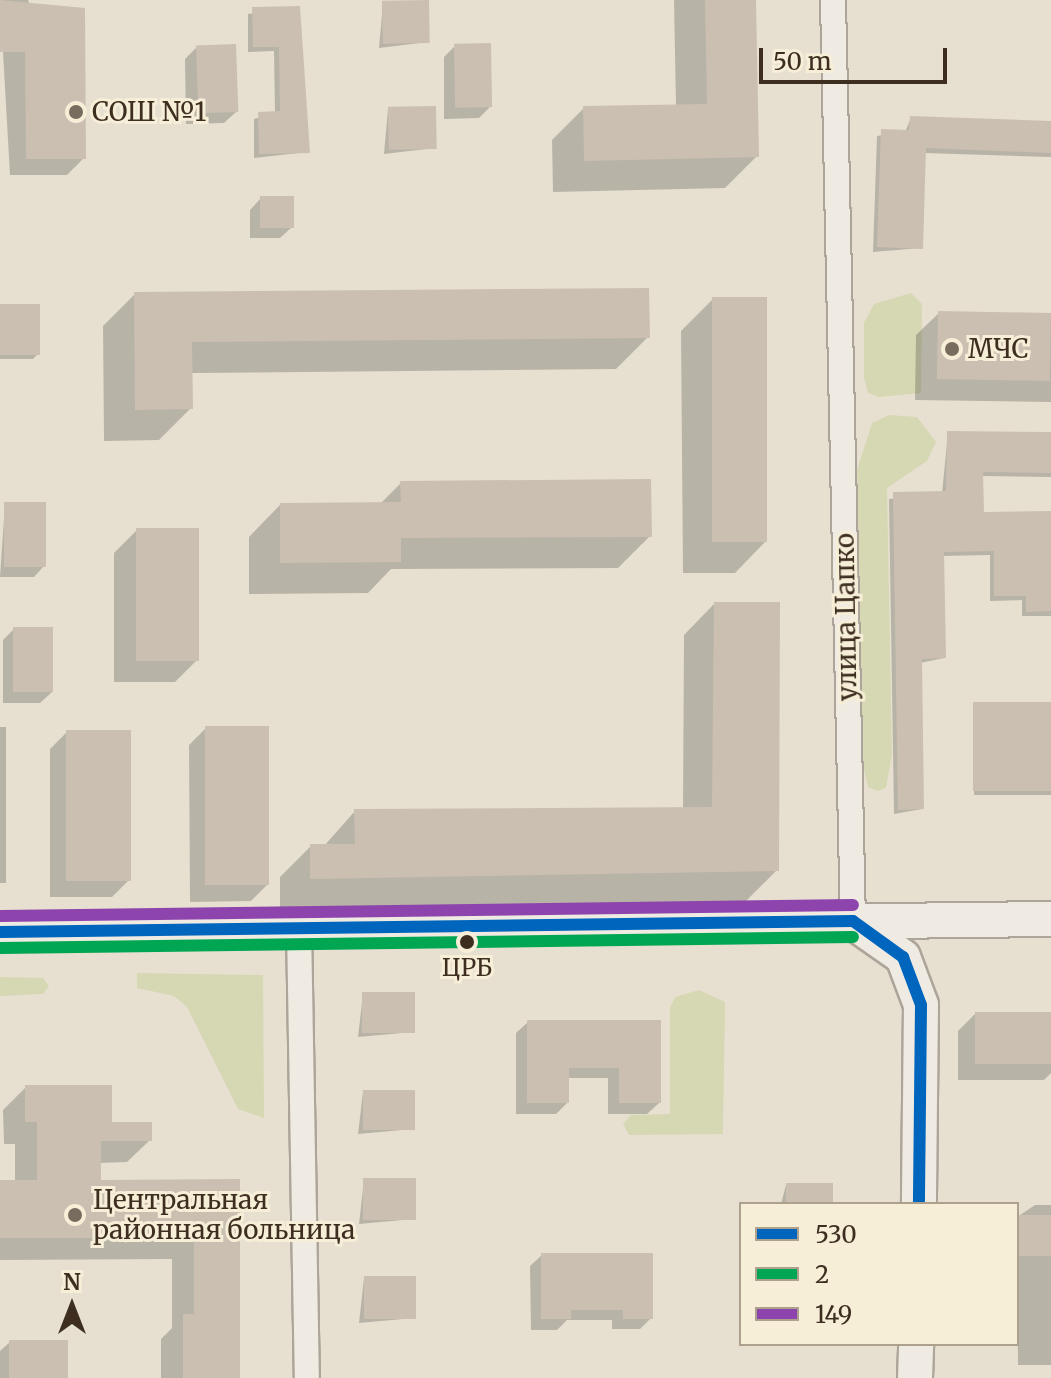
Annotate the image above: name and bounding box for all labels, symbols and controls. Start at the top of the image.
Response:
scale bar [763,32,951,82]
text: 50 m [773,46,832,77]
place label: СОШ №1 [92,96,206,128]
marker: СОШ №1 [67,103,85,121]
place label: МЧС [968,333,1028,365]
marker: МЧС [943,340,961,358]
street label: улица Цапко [829,533,863,701]
marker: ЦРБ [459,934,475,950]
place label: ЦРБ [442,954,492,982]
place label: Центральная районная больница [93,1184,355,1246]
legend [739,1202,1019,1346]
marker: Центральная районная больница [64,1204,86,1226]
text: 530 [815,1219,857,1250]
text: 2 [815,1259,829,1290]
north arrow [32,1266,112,1346]
text: N [63,1268,81,1296]
text: 149 [815,1299,852,1330]

